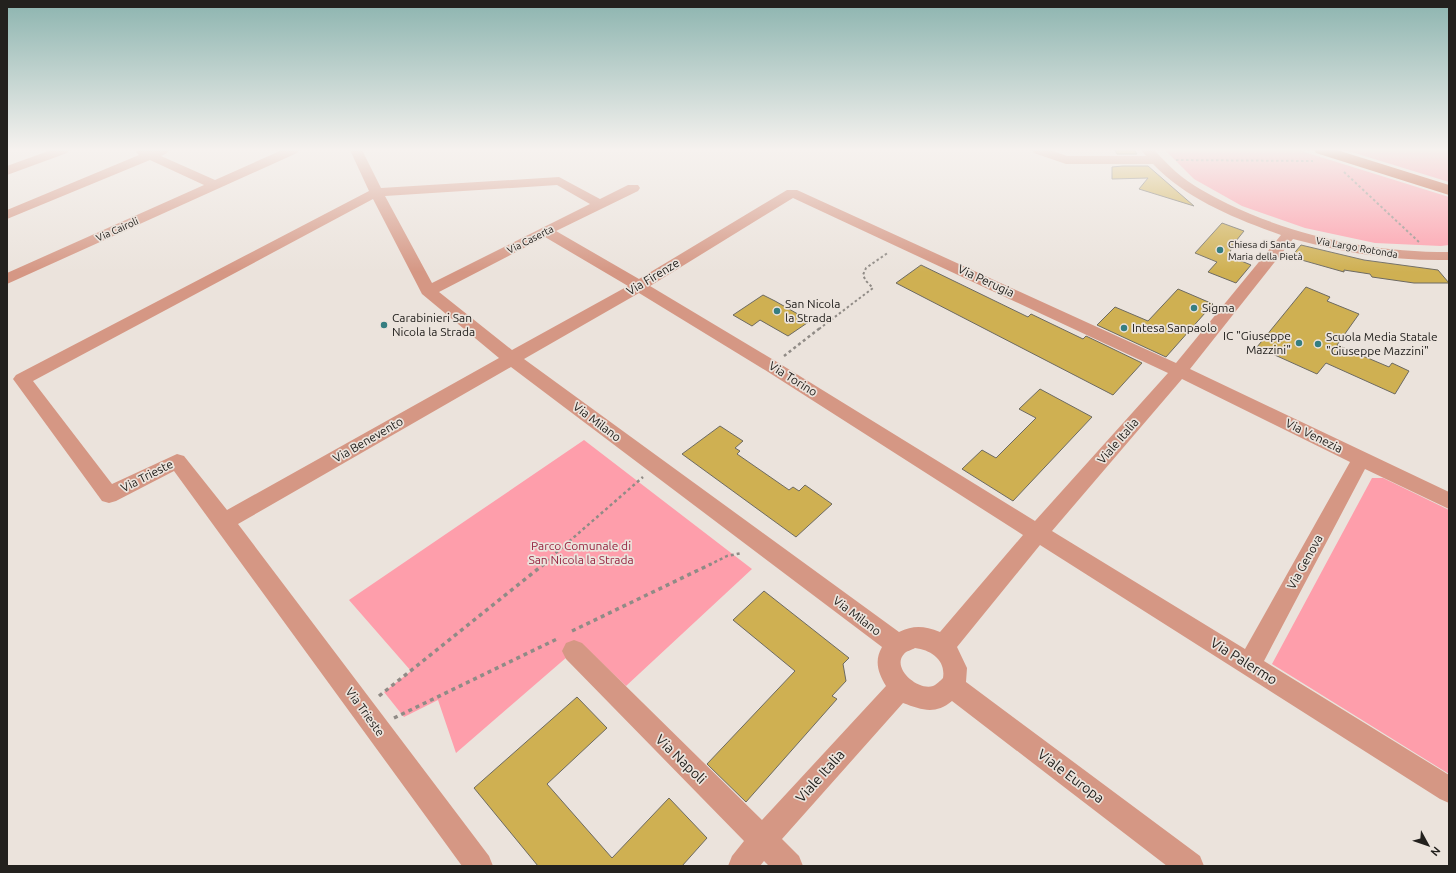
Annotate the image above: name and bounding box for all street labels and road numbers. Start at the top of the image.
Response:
street label: Via Cairoli [94,215,140,244]
street label: Via Caserta [505,223,555,256]
street label: Via Largo Rotonda [1315,235,1399,260]
street label: Via Firenze [624,256,681,297]
street label: Via Perugia [956,262,1017,299]
street label: Via Torino [767,359,820,398]
street label: Via Milano [571,399,624,444]
street label: Via Benevento [330,414,405,465]
street label: Viale Italia [1094,415,1141,466]
street label: Via Venezia [1284,416,1345,455]
street label: Via Trieste [119,457,175,494]
street label: Via Genova [1284,532,1325,591]
street label: Via Milano [831,593,884,638]
street label: Via Palermo [1208,634,1280,688]
street label: Via Trieste [343,685,387,738]
street label: Via Napoli [652,731,710,787]
street label: Viale Italia [792,746,848,806]
street label: Viale Europa [1035,746,1107,806]

